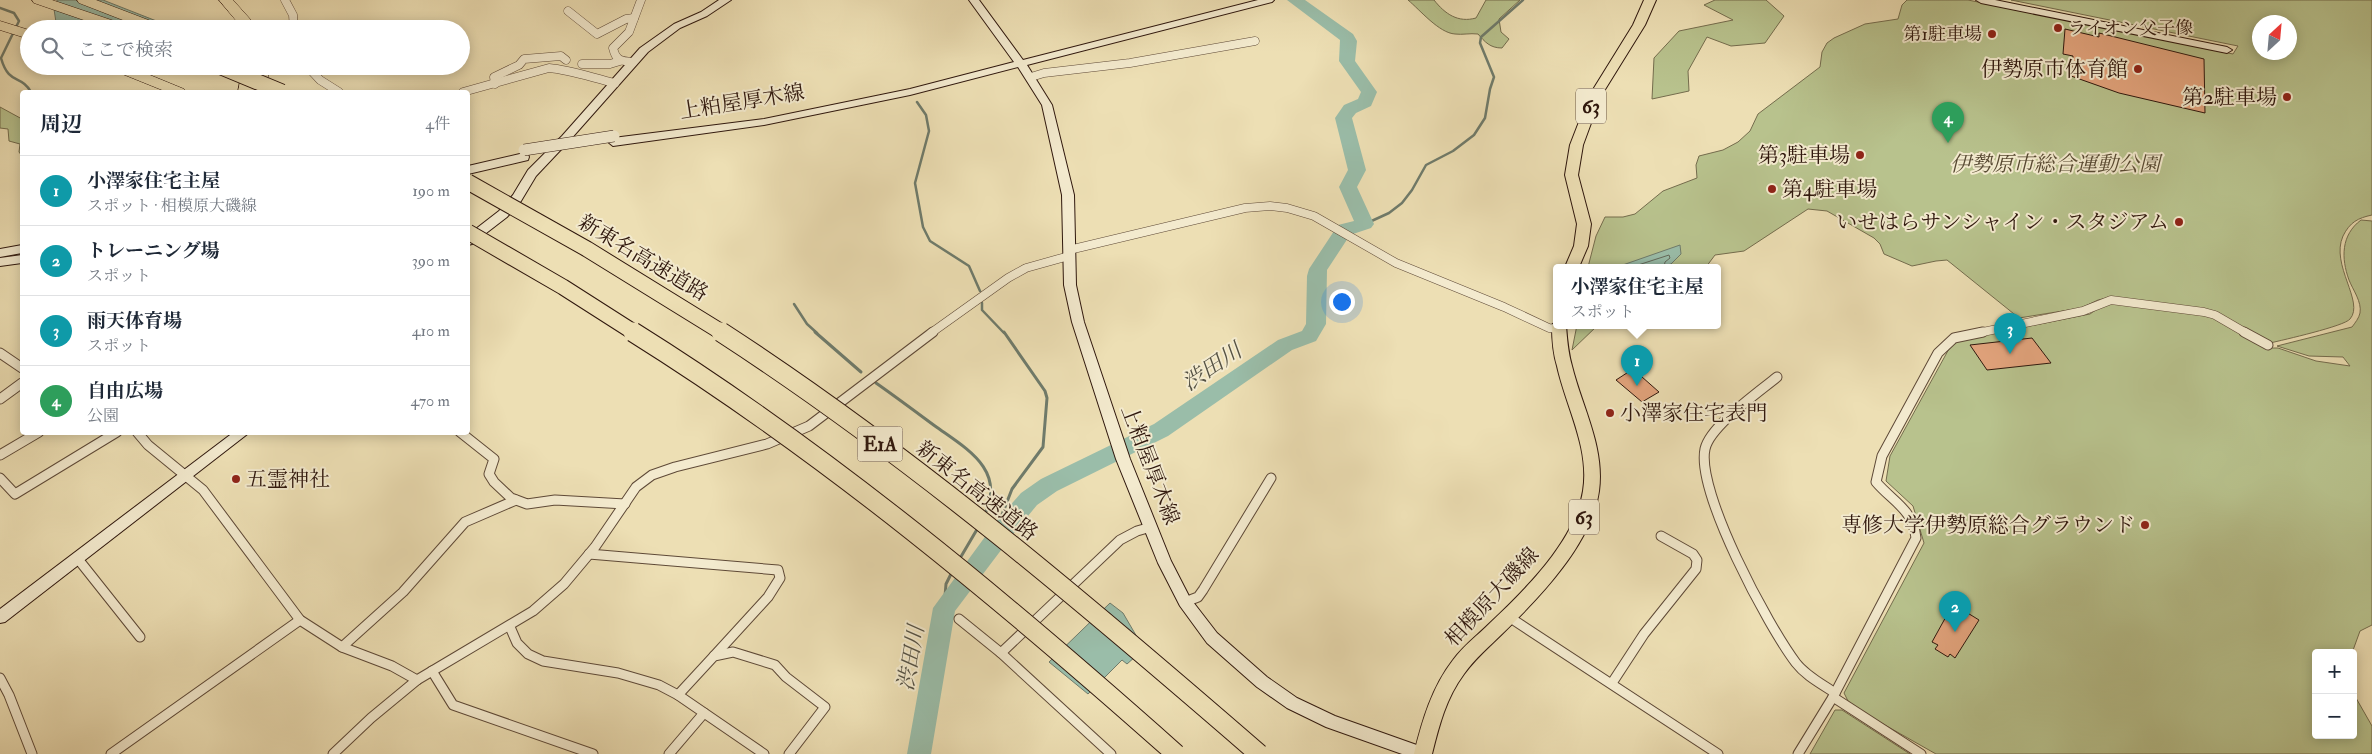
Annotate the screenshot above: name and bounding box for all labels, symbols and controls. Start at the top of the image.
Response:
north arrow [2252,15,2297,60]
place label: ライオン父子像 [2068,17,2193,40]
search box [20,20,470,75]
marker: ライオン父子像 [2052,22,2064,34]
place label: 第1駐車場 [1904,23,1982,46]
marker: 第1駐車場 [1986,28,1998,40]
icon: search [38,34,66,62]
text: ここで検索 [78,38,173,62]
place label: 伊勢原市体育館 [1981,56,2128,83]
marker: 伊勢原市体育館 [2132,63,2144,75]
street label: 上粕屋厚木線 [678,79,806,125]
place label: 第2駐車場 [2182,84,2277,111]
road number: 63 [1576,88,1606,124]
marker: 第2駐車場 [2281,91,2293,103]
pin: 4 [1932,102,1964,143]
text: 周辺 [40,111,82,138]
text: 4件 [425,114,450,134]
place label: 第3駐車場 [1758,142,1850,169]
marker: 第3駐車場 [1854,149,1866,161]
park label: 伊勢原市総合運動公園 [1950,151,2163,178]
text: 小澤家住宅主屋 [87,169,220,193]
place label: 第4駐車場 [1782,176,1877,203]
text: 1 [53,181,59,201]
text: 190 m [412,181,450,201]
marker: 第4駐車場 [1766,183,1778,195]
text: スポット · 相模原大磯線 [87,196,257,216]
street label: 新東名高速道路 [573,209,713,307]
place label: いせはらサンシャイン・スタジアム [1836,209,2169,236]
marker: いせはらサンシャイン・スタジアム [2173,216,2185,228]
text: トレーニング場 [87,239,220,263]
text: 2 [52,251,60,271]
text: 390 m [412,251,450,271]
popup [1553,264,1721,329]
text: スポット [87,266,151,286]
text: 小澤家住宅主屋 [1570,275,1704,299]
your location [1329,289,1355,315]
text: スポット [1570,302,1635,322]
text: 雨天体育場 [87,309,182,333]
pin: 3 [1994,313,2026,354]
text: 3 [53,321,59,341]
text: 410 m [412,321,450,341]
text: スポット [87,336,151,356]
water label: 渋田川 [1177,336,1249,397]
pin: 1 [1621,345,1653,386]
text: 自由広場 [87,379,163,403]
text: 4 [52,391,60,411]
text: 470 m [410,391,450,411]
place label: 小澤家住宅表門 [1620,400,1767,427]
street label: 上粕屋厚木線 [1115,401,1185,529]
text: 公園 [87,406,119,426]
marker: 小澤家住宅表門 [1604,407,1616,419]
road number: E1A [858,426,902,462]
street label: 新東名高速道路 [911,435,1043,547]
place label: 五霊神社 [246,466,330,493]
marker: 五霊神社 [230,473,242,485]
road number: 63 [1569,500,1599,534]
place label: 専修大学伊勢原総合グラウンド [1841,512,2135,539]
marker: 専修大学伊勢原総合グラウンド [2139,519,2151,531]
street label: 相模原大磯線 [1439,542,1545,652]
pin: 2 [1939,591,1971,632]
water label: 渋田川 [891,621,931,693]
map controls [2312,649,2357,739]
button: + [2312,649,2357,694]
button: − [2312,694,2357,739]

